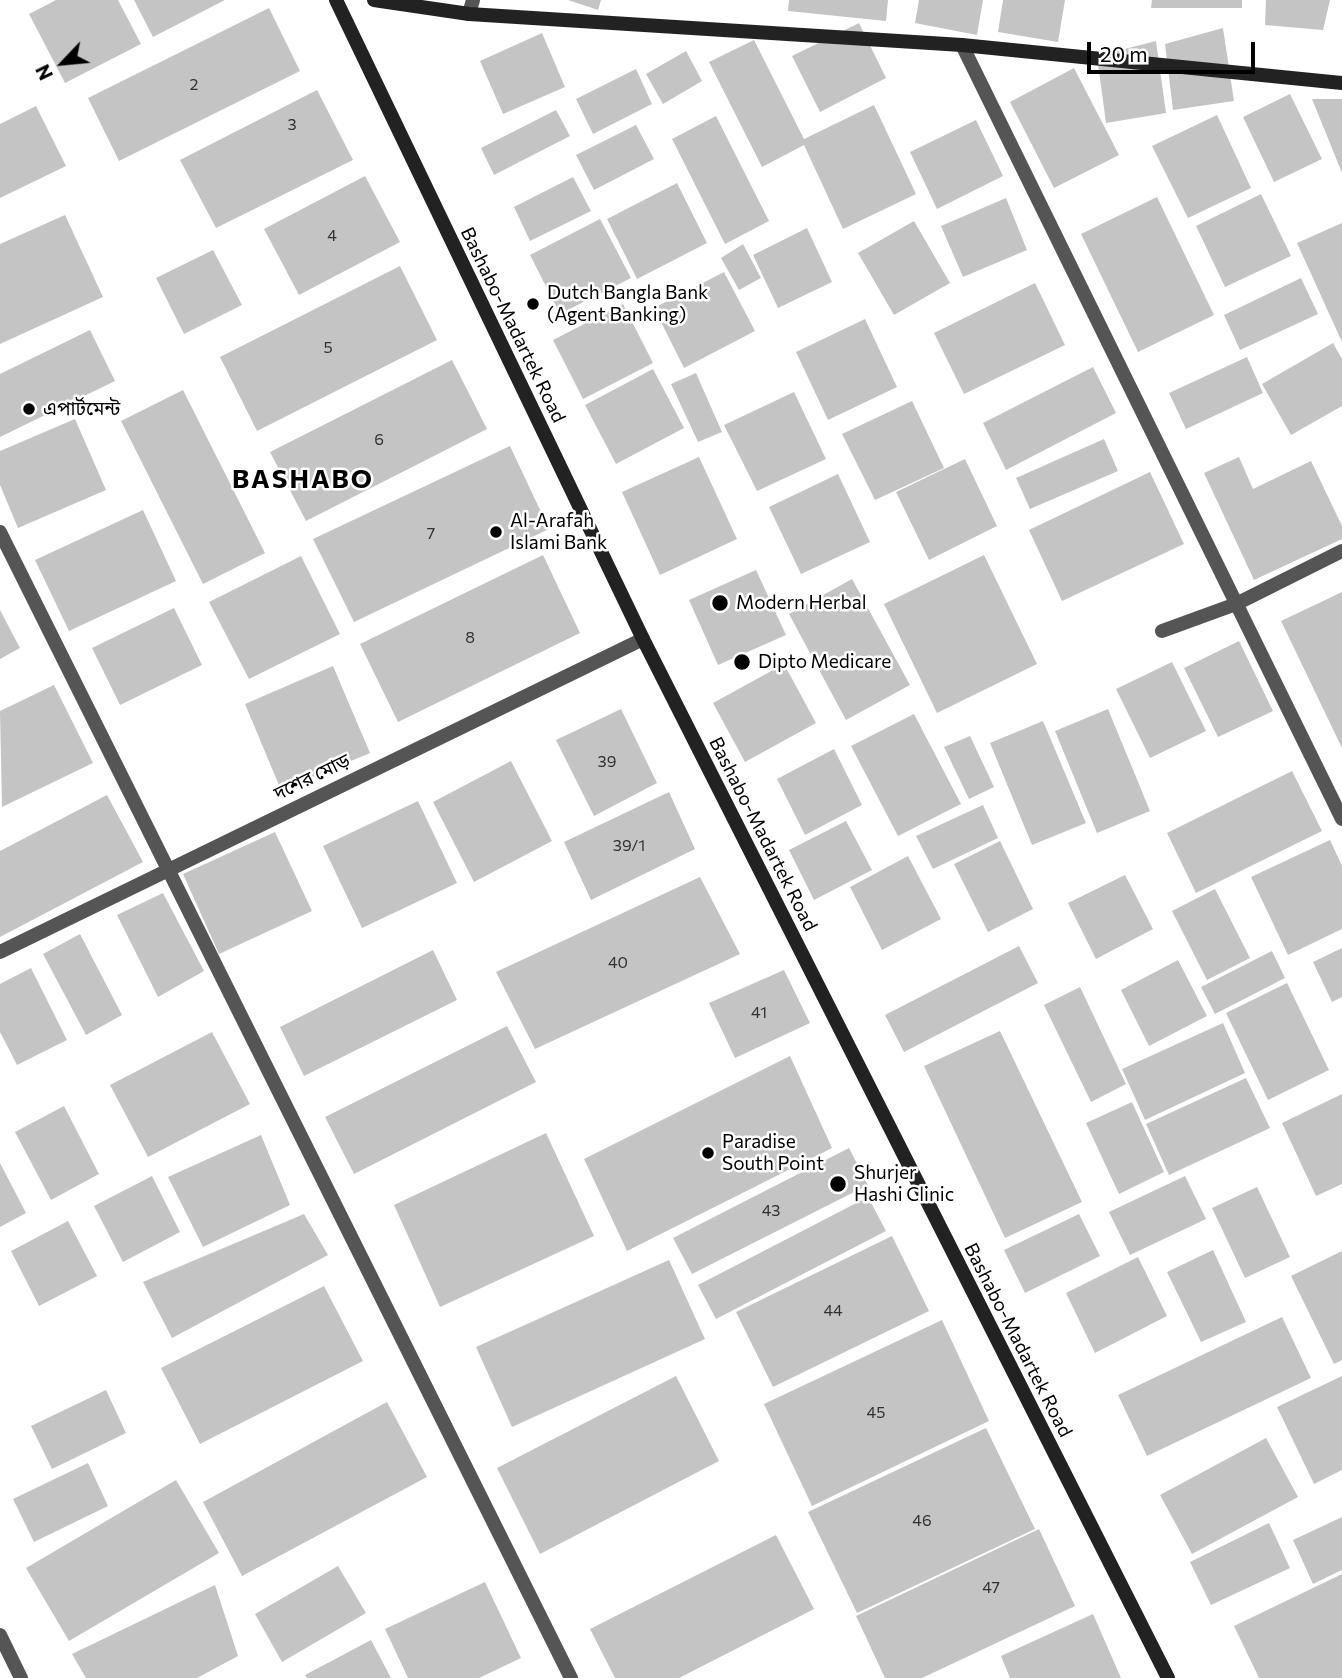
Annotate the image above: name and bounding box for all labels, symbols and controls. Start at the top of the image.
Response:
north arrow [28,28,98,98]
scale bar [1090,28,1258,72]
text: 20 m [1100,41,1148,66]
text: N [30,61,57,84]
house number: 2 [190,75,198,95]
house number: 3 [287,115,297,135]
street label: Bashabo-Madartek Road [456,224,570,426]
house number: 4 [327,226,337,246]
place label: Dutch Bangla Bank (Agent Banking) [547,282,708,326]
marker: Dutch Bangla Bank (Agent Banking) [525,296,541,312]
house number: 5 [323,338,333,358]
place label: এপার্টমেন্ট [43,398,120,420]
marker: এপার্টমেন্ট [21,401,37,417]
house number: 6 [374,430,384,450]
district label: BASHABO [233,463,373,495]
place label: Al-Arafah Islami Bank [510,510,607,554]
house number: 7 [427,524,435,544]
marker: Al-Arafah Islami Bank [488,524,504,540]
place label: Modern Herbal [736,592,866,614]
marker: Modern Herbal [710,593,730,613]
house number: 8 [465,628,475,648]
place label: Dipto Medicare [758,651,891,673]
marker: Dipto Medicare [732,652,752,672]
street label: Bashabo-Madartek Road [704,733,822,935]
street label: দশের মোড় [270,749,354,805]
house number: 39 [598,752,616,772]
house number: 39/1 [613,836,645,856]
house number: 40 [608,953,628,973]
house number: 41 [751,1003,767,1023]
place label: Paradise South Point [722,1131,824,1175]
marker: Paradise South Point [700,1145,716,1161]
place label: Shurjer Hashi Clinic [854,1162,954,1206]
marker: Shurjer Hashi Clinic [828,1174,848,1194]
house number: 43 [762,1201,780,1221]
street label: Bashabo-Madartek Road [959,1239,1077,1441]
house number: 44 [823,1301,843,1321]
house number: 45 [867,1403,885,1423]
house number: 46 [912,1511,932,1531]
house number: 47 [982,1578,1000,1598]

